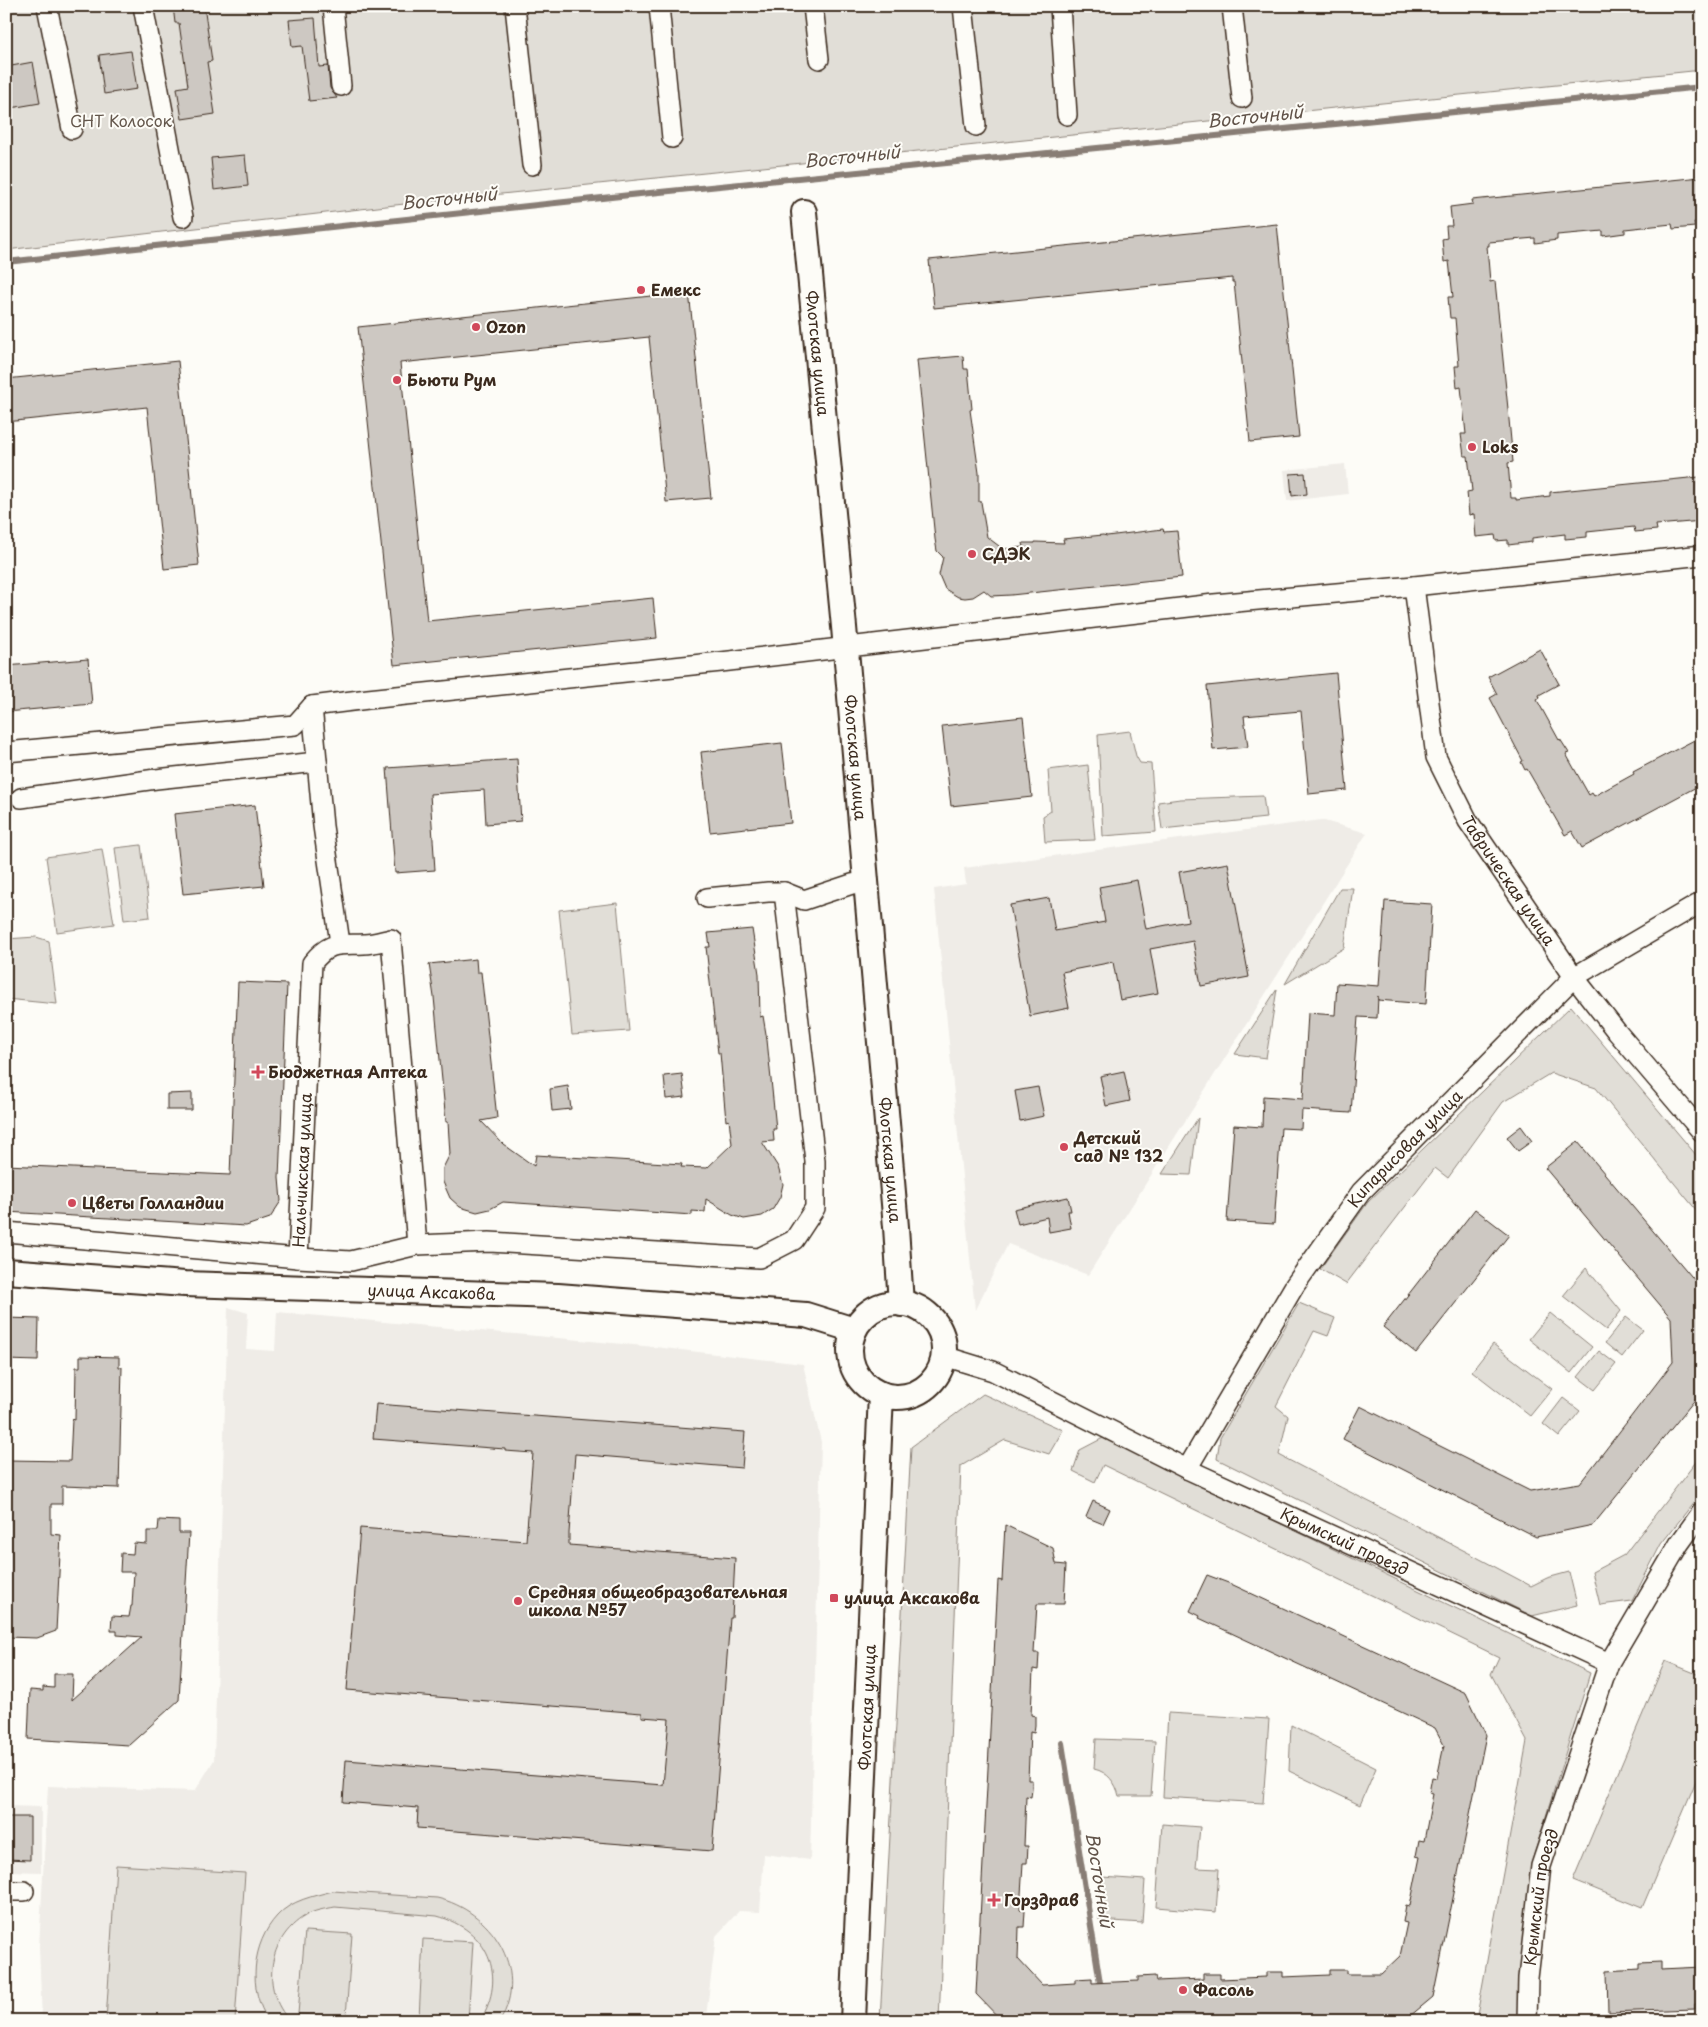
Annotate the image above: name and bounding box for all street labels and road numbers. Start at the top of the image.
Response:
street label: Флотская улица [801,289,837,417]
street label: Флотская улица [839,694,874,821]
street label: Таврическая улица [1456,811,1562,950]
street label: Кипарисовая улица [1341,1084,1467,1212]
street label: Нальчикская улица [286,1092,317,1248]
street label: Флотская улица [874,1096,909,1224]
street label: улица Аксакова [367,1277,496,1305]
street label: Крымский проезд [1277,1501,1413,1580]
street label: Флотская улица [851,1644,881,1771]
street label: Крымский проезд [1517,1825,1564,1967]

